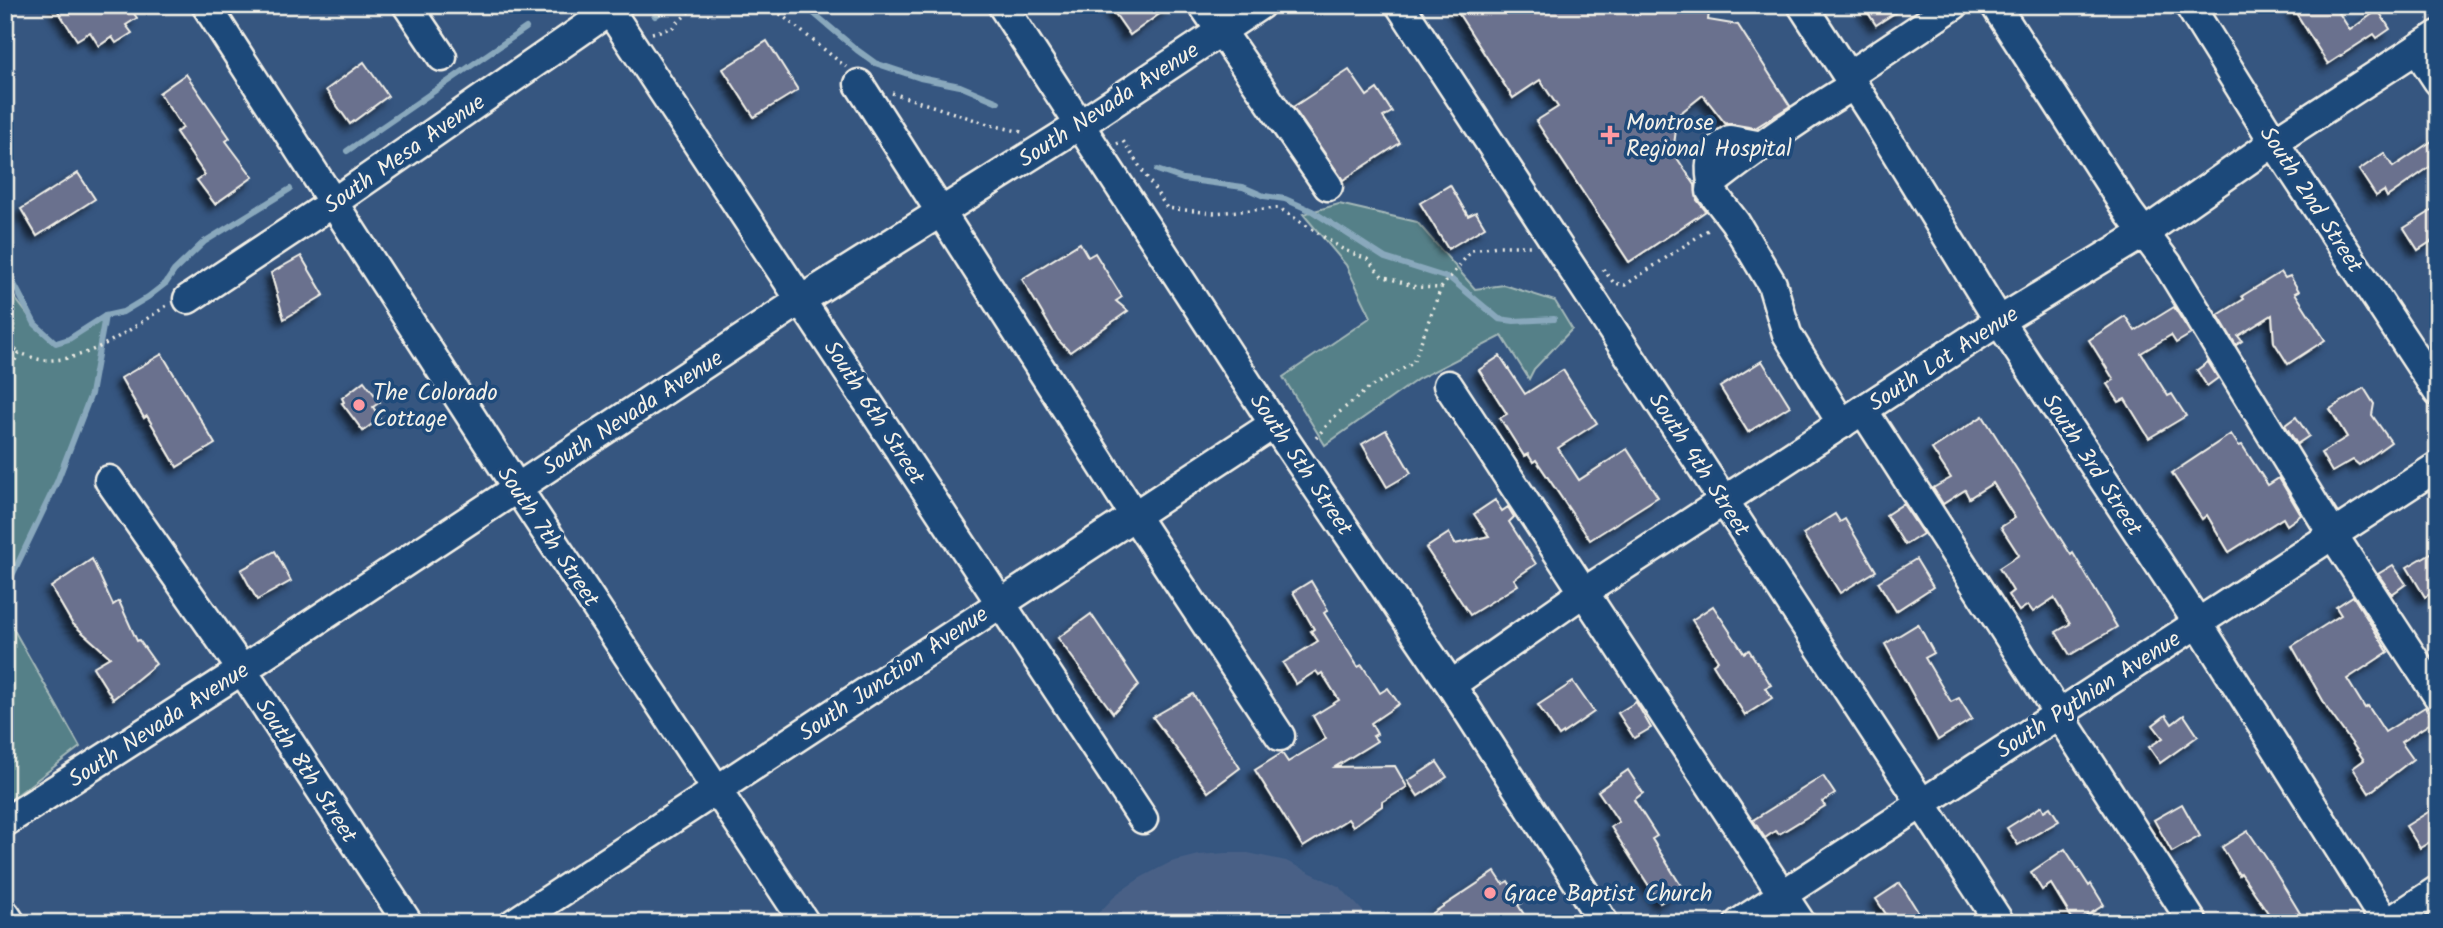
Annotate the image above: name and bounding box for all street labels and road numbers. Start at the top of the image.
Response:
street label: South Nevada Avenue [1011,33,1207,178]
street label: South Mesa Avenue [317,85,493,224]
street label: South 2nd Street [2249,119,2372,282]
street label: South Lot Avenue [1862,297,2026,422]
street label: South 6th Street [813,334,934,493]
street label: South Nevada Avenue [535,341,731,486]
street label: South 4th Street [1638,386,1759,545]
street label: South 5th Street [1239,387,1362,545]
street label: South 3rd Street [2032,387,2152,545]
street label: South 7th Street [487,459,609,616]
street label: South Junction Avenue [792,598,996,752]
street label: South Pythian Avenue [1990,622,2189,769]
street label: South Nevada Avenue [61,653,257,798]
street label: South 8th Street [245,691,366,852]

